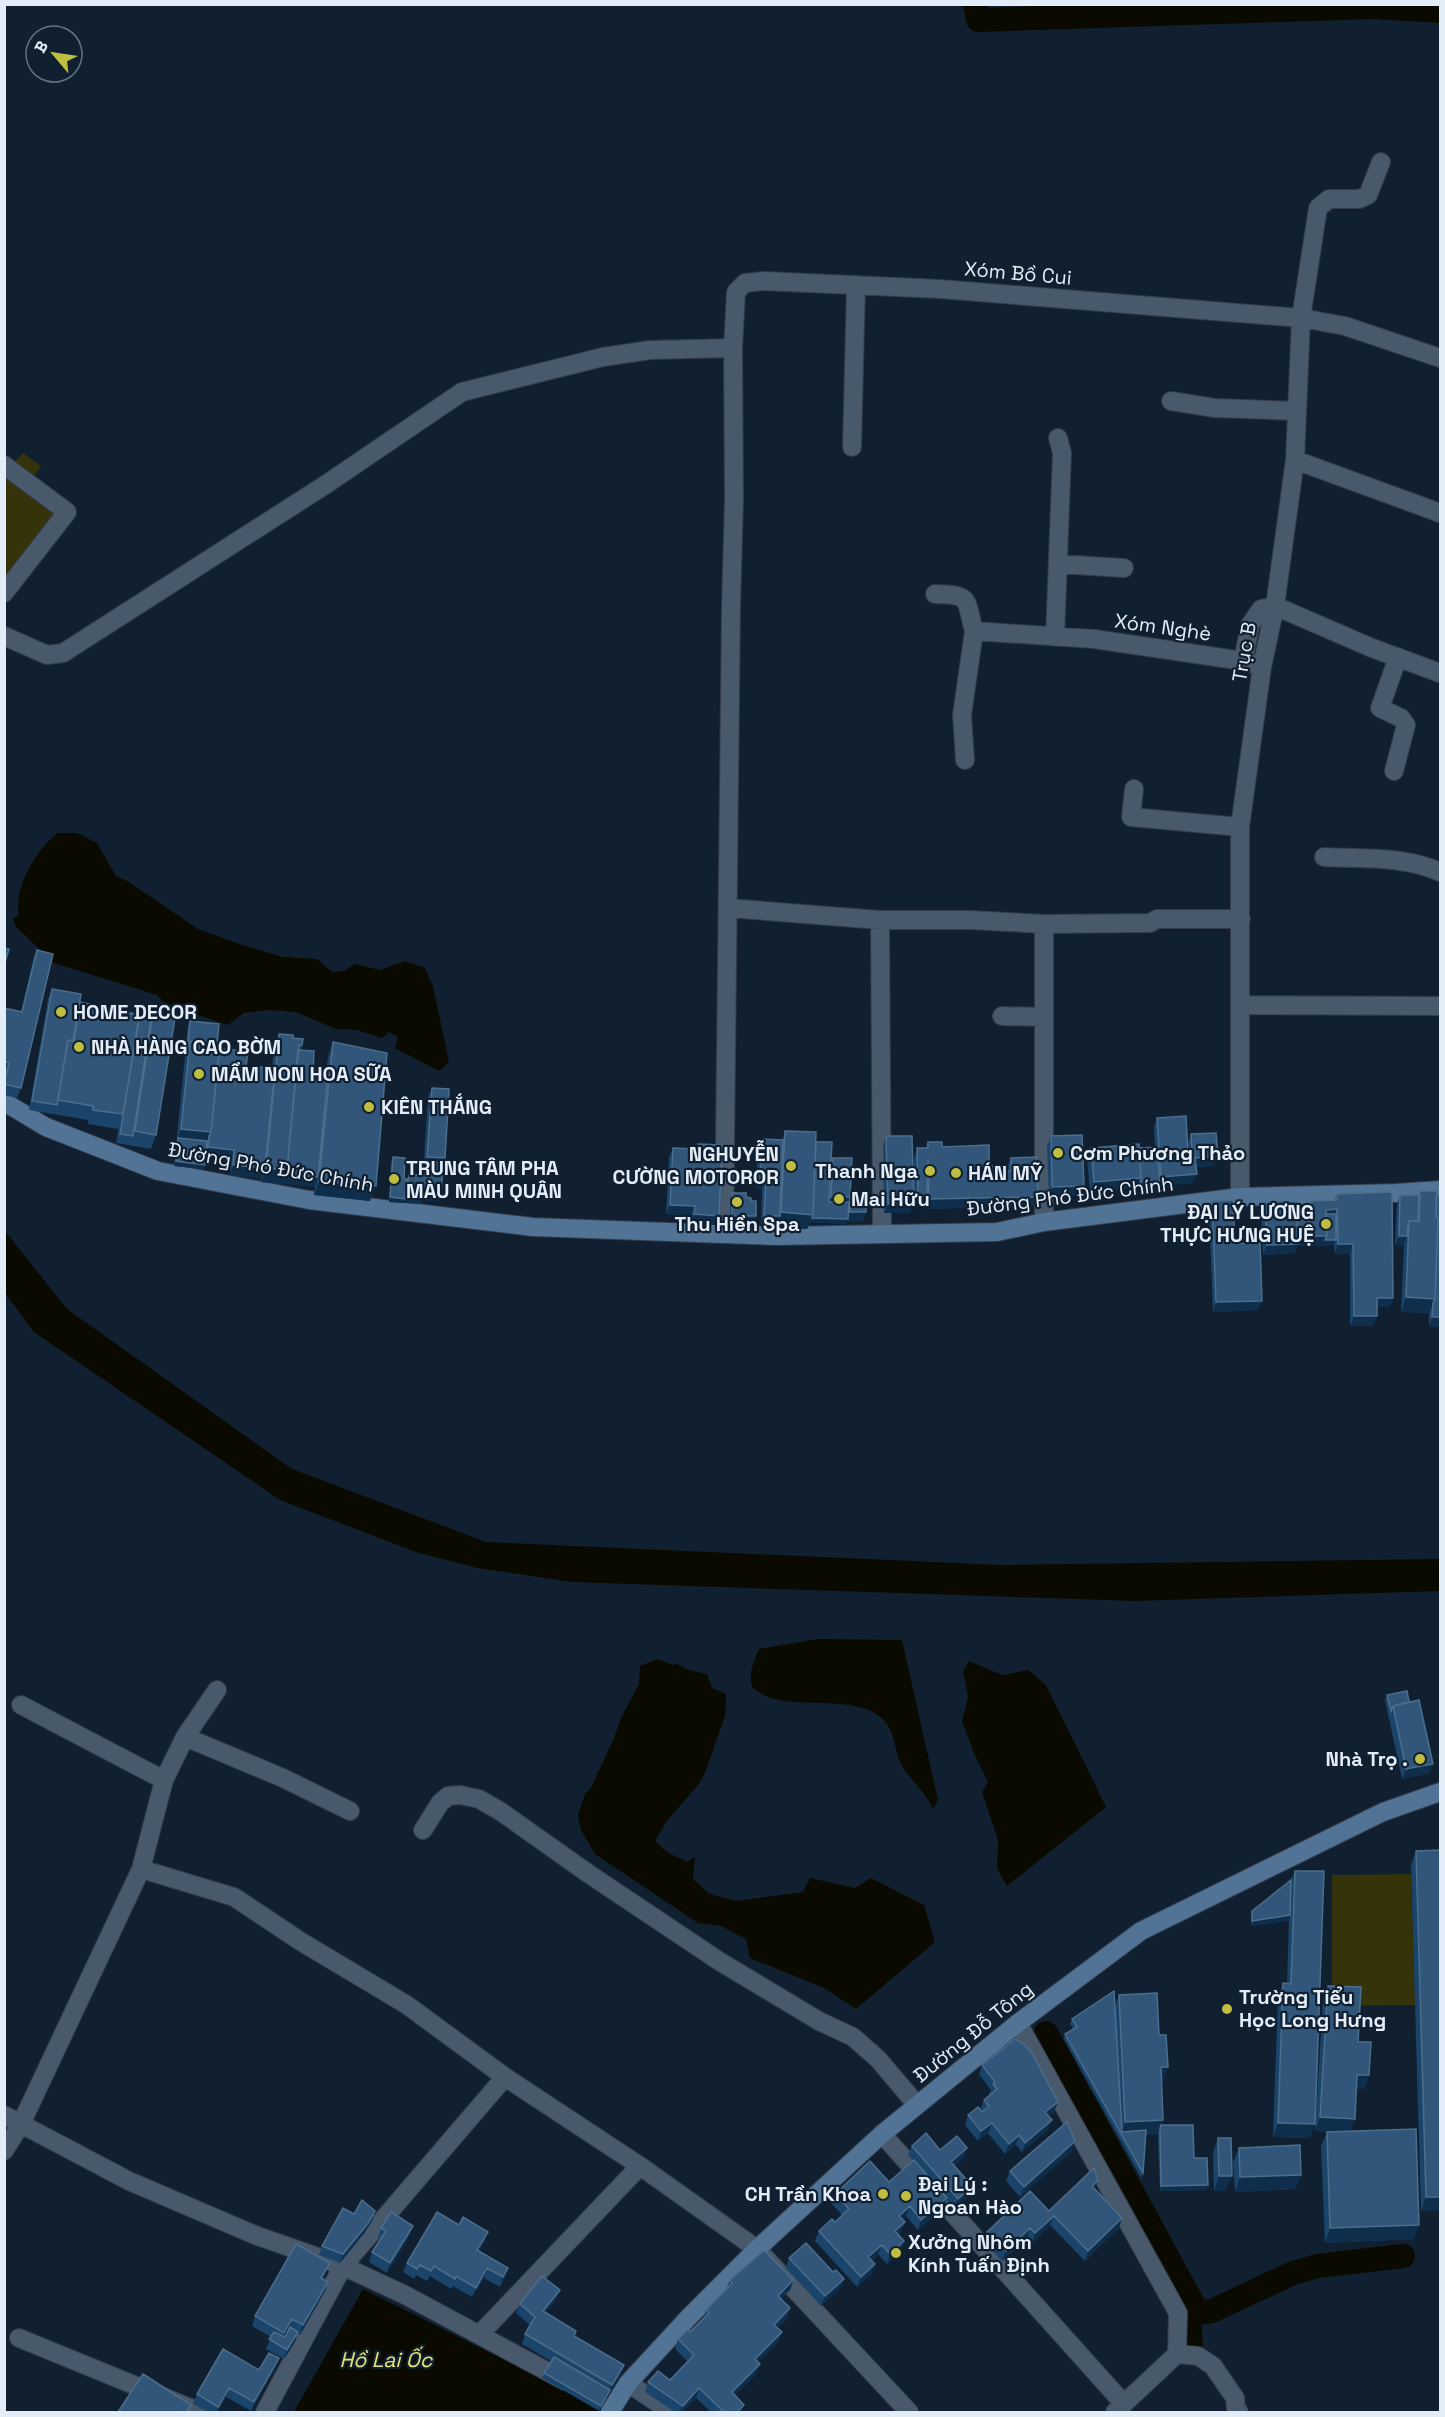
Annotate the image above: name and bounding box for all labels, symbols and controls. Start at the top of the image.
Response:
north arrow [24,24,84,84]
text: B [30,37,53,57]
street label: Xóm Bồ Cui [963,255,1073,291]
street label: Xóm Nghè [1113,607,1213,647]
street label: Trục B [1226,620,1262,684]
place label: HOME DECOR [73,999,197,1025]
marker: HOME DECOR [54,1005,68,1019]
place label: NHÀ HÀNG CAO BỜM [91,1034,281,1060]
marker: NHÀ HÀNG CAO BỜM [72,1040,86,1054]
place label: MẦM NON HOA SỮA [211,1061,392,1087]
marker: MẦM NON HOA SỮA [192,1067,206,1081]
place label: KIÊN THẮNG [381,1093,492,1120]
marker: KIÊN THẮNG [362,1100,376,1114]
street label: Đường Phó Đức Chính [166,1136,376,1198]
place label: NGHUYỄN CƯỜNG MOTOROR [613,1140,779,1190]
place label: Cơm Phương Thảo [1070,1140,1245,1166]
marker: Cơm Phương Thảo [1051,1146,1065,1160]
place label: TRUNG TÂM PHA MÀU MINH QUÂN [406,1155,562,1204]
place label: Thanh Nga [815,1158,918,1184]
marker: NGHUYỄN CƯỜNG MOTOROR [784,1159,798,1173]
place label: HÁN MỸ [968,1160,1043,1186]
marker: Thanh Nga [923,1164,937,1178]
marker: HÁN MỸ [949,1166,963,1180]
street label: Đường Phó Đức Chính [965,1170,1175,1222]
marker: TRUNG TÂM PHA MÀU MINH QUÂN [387,1172,401,1186]
place label: Mai Hữu [851,1186,930,1212]
marker: Mai Hữu [832,1192,846,1206]
marker: Thu Hiền Spa [730,1195,744,1209]
place label: ĐẠI LÝ LƯƠNG THỰC HƯNG HUỆ [1160,1199,1314,1248]
place label: Thu Hiền Spa [674,1211,800,1237]
marker: ĐẠI LÝ LƯƠNG THỰC HƯNG HUỆ [1319,1217,1333,1231]
place label: Nhà Trọ . [1326,1746,1408,1772]
marker: Nhà Trọ . [1413,1752,1427,1766]
street label: Đường Đỗ Tông [908,1976,1038,2088]
place label: Trường Tiểu Học Long Hưng [1239,1984,1386,2033]
marker: Trường Tiểu Học Long Hưng [1220,2002,1234,2016]
place label: Đại Lý : Ngoan Hào [918,2171,1022,2220]
place label: CH Trần Khoa [745,2181,871,2207]
marker: CH Trần Khoa [876,2187,890,2201]
marker: Đại Lý : Ngoan Hào [899,2189,913,2203]
place label: Xưởng Nhôm Kính Tuấn Định [908,2229,1050,2278]
marker: Xưởng Nhôm Kính Tuấn Định [889,2246,903,2260]
water label: Hồ Lai Ốc [340,2346,434,2373]

